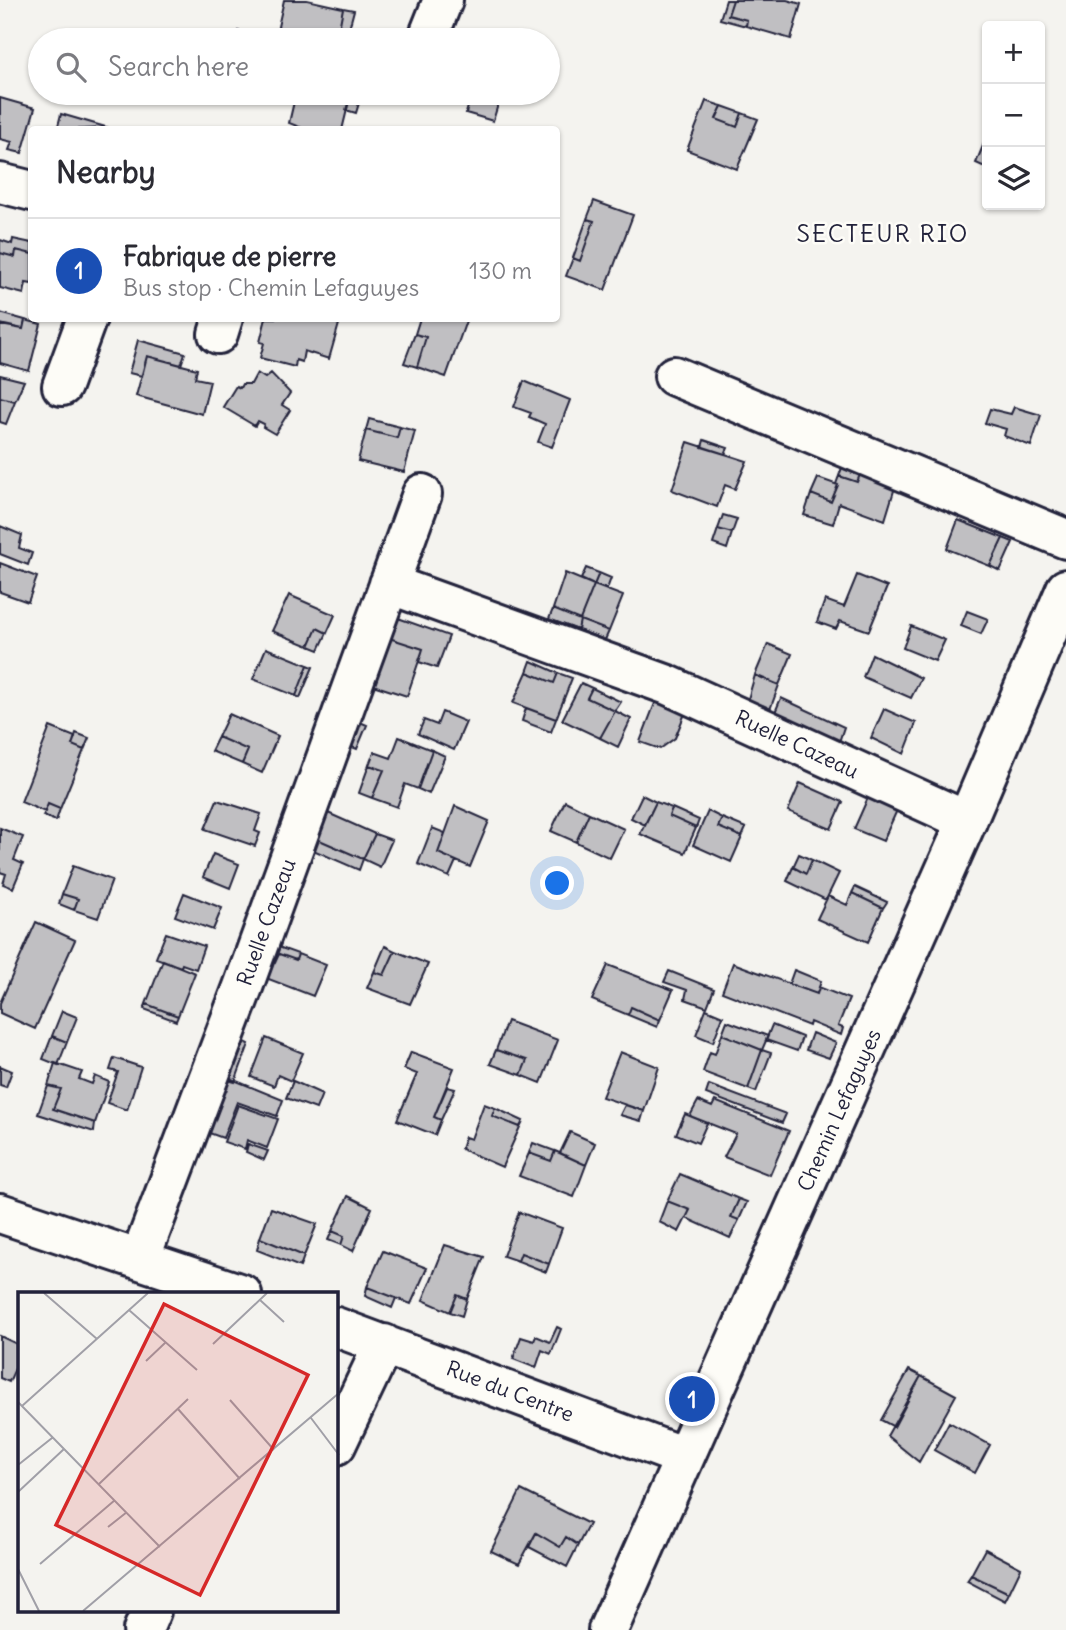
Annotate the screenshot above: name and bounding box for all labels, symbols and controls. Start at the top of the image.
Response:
map controls [982,21,1045,210]
button: + [982,21,1045,84]
search box [28,28,560,105]
icon: search [52,48,90,86]
text: Search here [108,50,249,83]
button: − [982,84,1045,147]
button: layers [982,147,1045,210]
text: Nearby [56,153,156,191]
district label: SECTEUR RIO [797,218,969,248]
text: Fabrique de pierre [123,240,336,273]
text: 1 [74,256,84,285]
text: 130 m [469,256,532,285]
text: Bus stop · Chemin Lefaguyes [123,273,419,302]
street label: Ruelle Cazeau [731,704,863,784]
street label: Ruelle Cazeau [231,855,301,989]
your location [540,866,574,900]
street label: Chemin Lefaguyes [791,1025,887,1195]
inset map [18,1292,338,1612]
street label: Rue du Centre [443,1354,577,1428]
pin: 1 [669,1373,715,1425]

